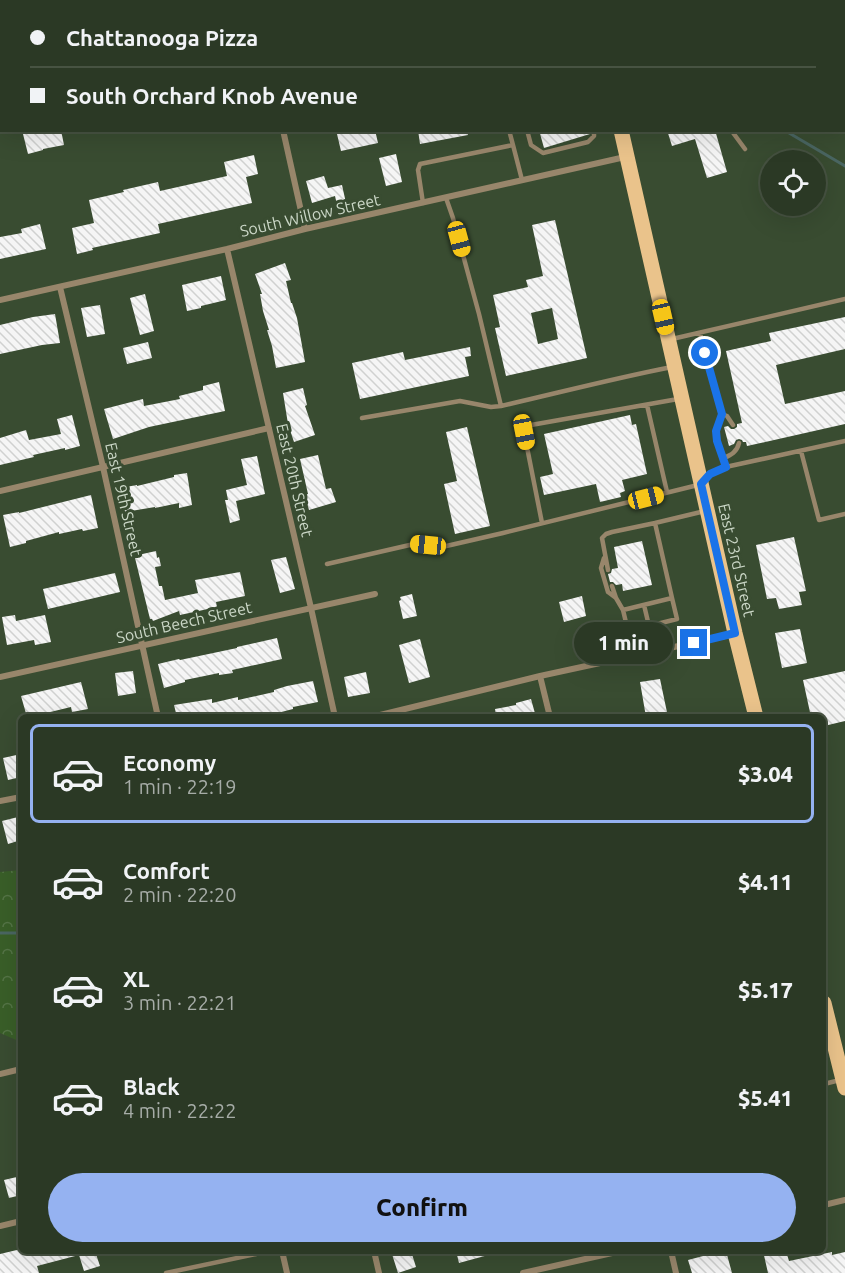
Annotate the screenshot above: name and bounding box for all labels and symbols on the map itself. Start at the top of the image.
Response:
street label: South Willow Street [238,190,383,240]
car [446,219,472,259]
car [650,297,676,337]
route start [691,339,718,366]
car [512,413,536,451]
street label: East 20th Street [273,422,317,539]
street label: East 19th Street [102,441,146,558]
car [626,485,666,511]
street label: East 23rd Street [715,502,759,619]
car [409,534,447,556]
street label: South Beech Street [114,597,254,646]
callout: 1 min [574,622,673,664]
route end [680,629,707,656]

